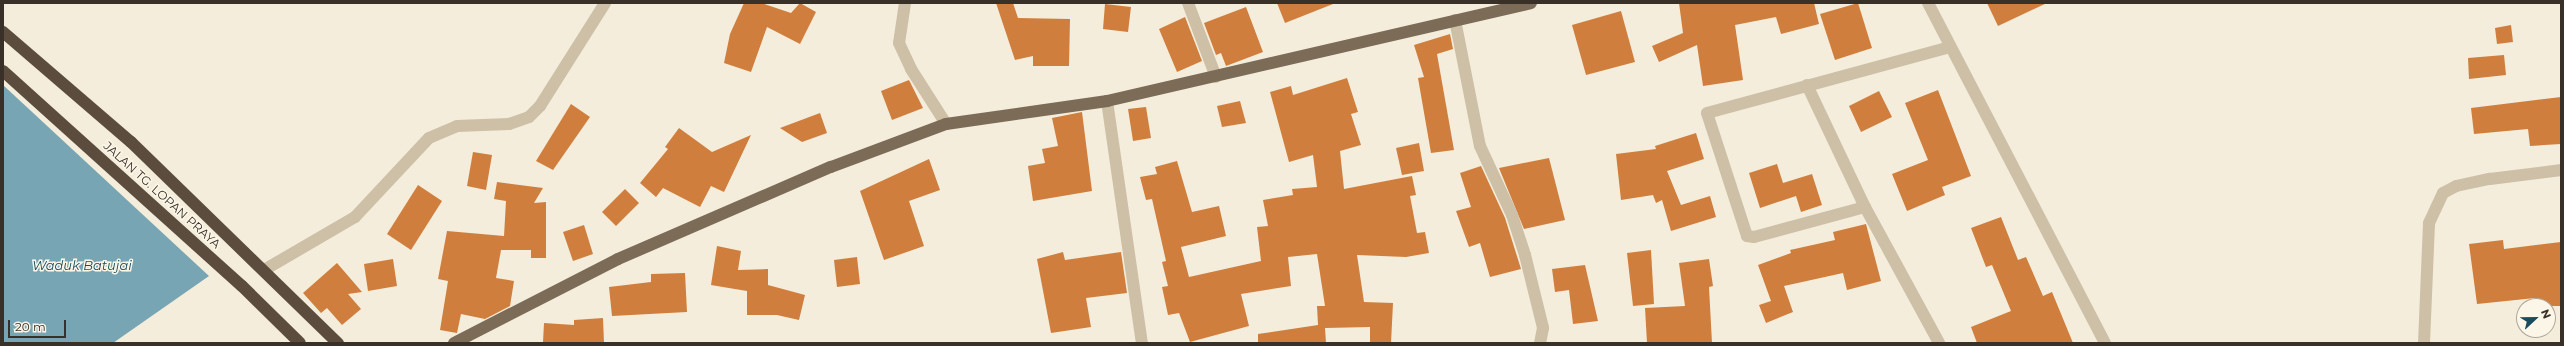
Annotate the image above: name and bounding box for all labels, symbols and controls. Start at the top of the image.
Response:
street label: JALAN TG. LOPAN PRAYA [101,139,223,251]
water label: Waduk Batujai [32,257,132,273]
north arrow [2516,298,2556,338]
text: N [2538,307,2554,321]
scale bar [10,312,68,338]
text: 20 m [15,319,46,334]

